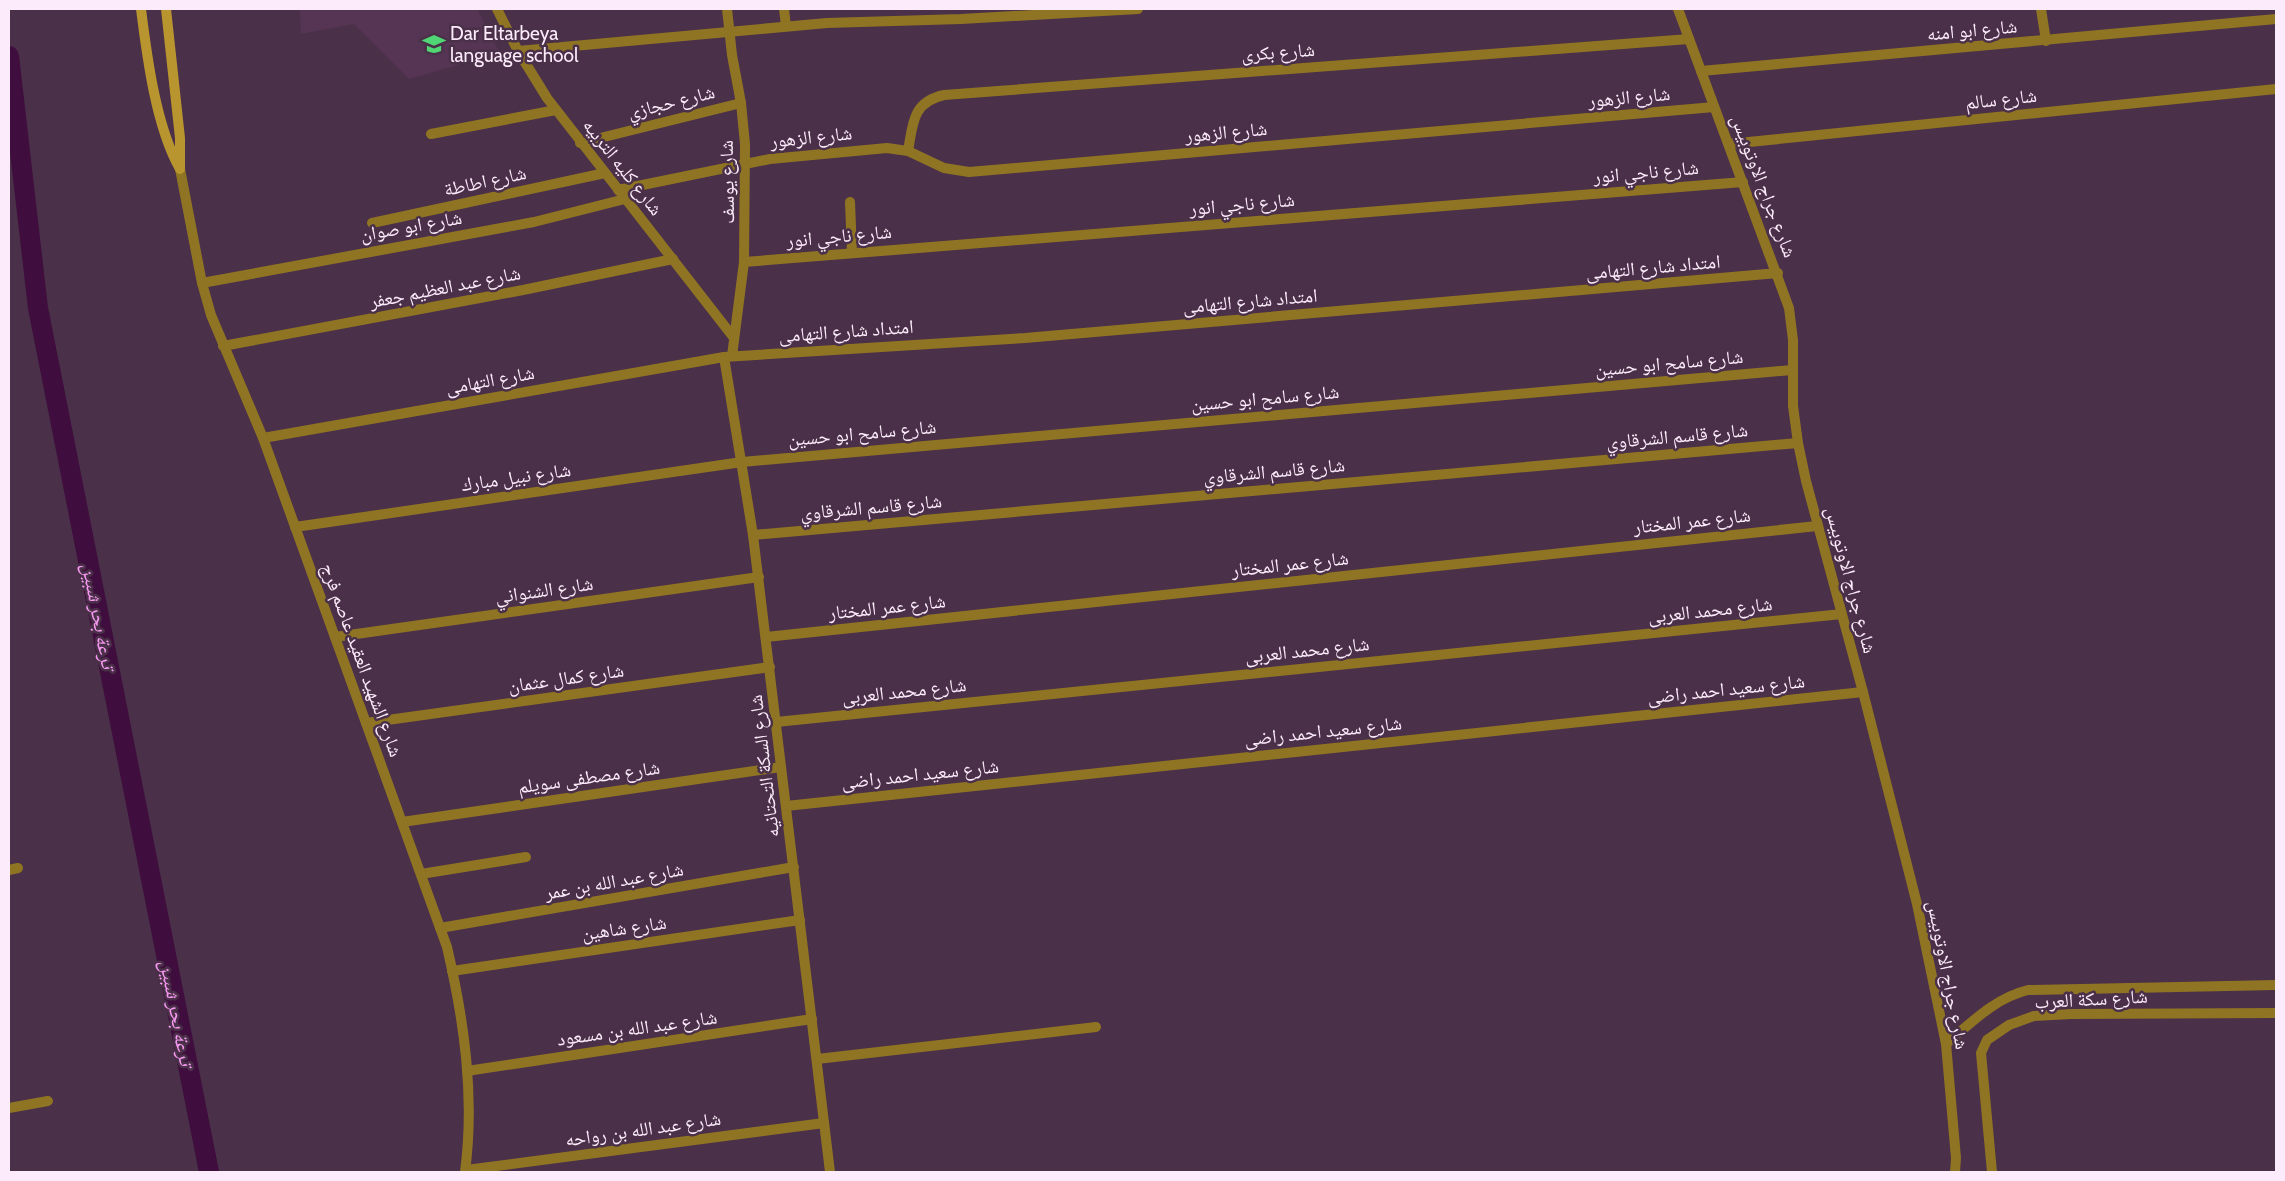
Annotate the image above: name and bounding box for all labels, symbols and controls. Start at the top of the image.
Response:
street label: شارع ابو امنه [1926,15,2018,45]
place label: Dar Eltarbeya language school [450,22,579,67]
school or university icon: Dar Eltarbeya language school [421,31,447,57]
street label: شارع بكرى [1240,38,1316,66]
street label: شارع حجازي [625,80,718,128]
street label: شارع الزهور [1586,82,1671,112]
street label: شارع سالم [1964,84,2038,115]
street label: شارع جراج الاوتوبيس [1726,111,1802,261]
street label: شارع كليه التربيه [578,114,668,220]
street label: شارع الزهور [1183,117,1268,147]
street label: شارع الزهور [768,121,853,153]
street label: شارع يوسف [715,140,739,224]
street label: شارع ناجي انور [1591,156,1700,192]
street label: شارع اطاطة [442,161,528,201]
street label: شارع ناجي انور [1187,188,1296,224]
street label: شارع ابو صوان [358,206,464,246]
street label: شارع ناجي انور [784,220,893,256]
street label: امتداد شارع التهامى [1585,250,1721,284]
street label: شارع عبد العظيم جعفر [367,261,523,314]
street label: امتداد شارع التهامى [1182,284,1318,318]
street label: امتداد شارع التهامى [778,315,914,347]
street label: شارع سامح ابو حسين [1594,345,1744,382]
street label: شارع التهامى [444,361,536,399]
street label: شارع سامح ابو حسين [1190,380,1340,417]
street label: شارع سامح ابو حسين [787,415,937,452]
street label: شارع قاسم الشرقاوي [1605,418,1749,457]
street label: شارع قاسم الشرقاوي [1202,453,1346,492]
street label: شارع نبيل مبارك [460,458,572,496]
street label: شارع قاسم الشرقاوي [799,489,943,528]
street label: شارع عمر المختار [1631,503,1752,539]
street label: شارع جراج الاوتوبيس [1820,504,1882,656]
street label: شارع عمر المختار [1229,546,1350,582]
street label: شارع الشهيد العقيد عاصم فرج [315,560,408,760]
water label: ترعة بحر شبين [76,561,122,675]
street label: شارع الشنواني [493,572,595,612]
street label: شارع عمر المختار [826,589,947,625]
street label: شارع محمد العربى [1647,592,1773,628]
street label: شارع محمد العربى [1244,632,1370,668]
street label: شارع كمال عثمان [507,658,625,698]
street label: شارع سعيد احمد راضى [1646,669,1806,709]
street label: شارع محمد العربى [841,673,967,709]
street label: شارع السكة التحتانيه [744,693,784,839]
street label: شارع سعيد احمد راضى [1243,711,1403,751]
street label: شارع سعيد احمد راضى [840,754,1000,794]
street label: شارع مصطفى سويلم [517,756,662,799]
street label: شارع عبد الله بن عمر [542,857,685,905]
street label: شارع جراج الاوتوبيس [1922,899,1974,1051]
street label: شارع شاهين [580,911,668,945]
water label: ترعة بحر شبين [154,958,200,1072]
street label: شارع سكة العرب [2034,985,2148,1013]
street label: شارع عبد الله بن مسعود [555,1005,719,1051]
street label: شارع عبد الله بن رواحه [564,1107,722,1151]

